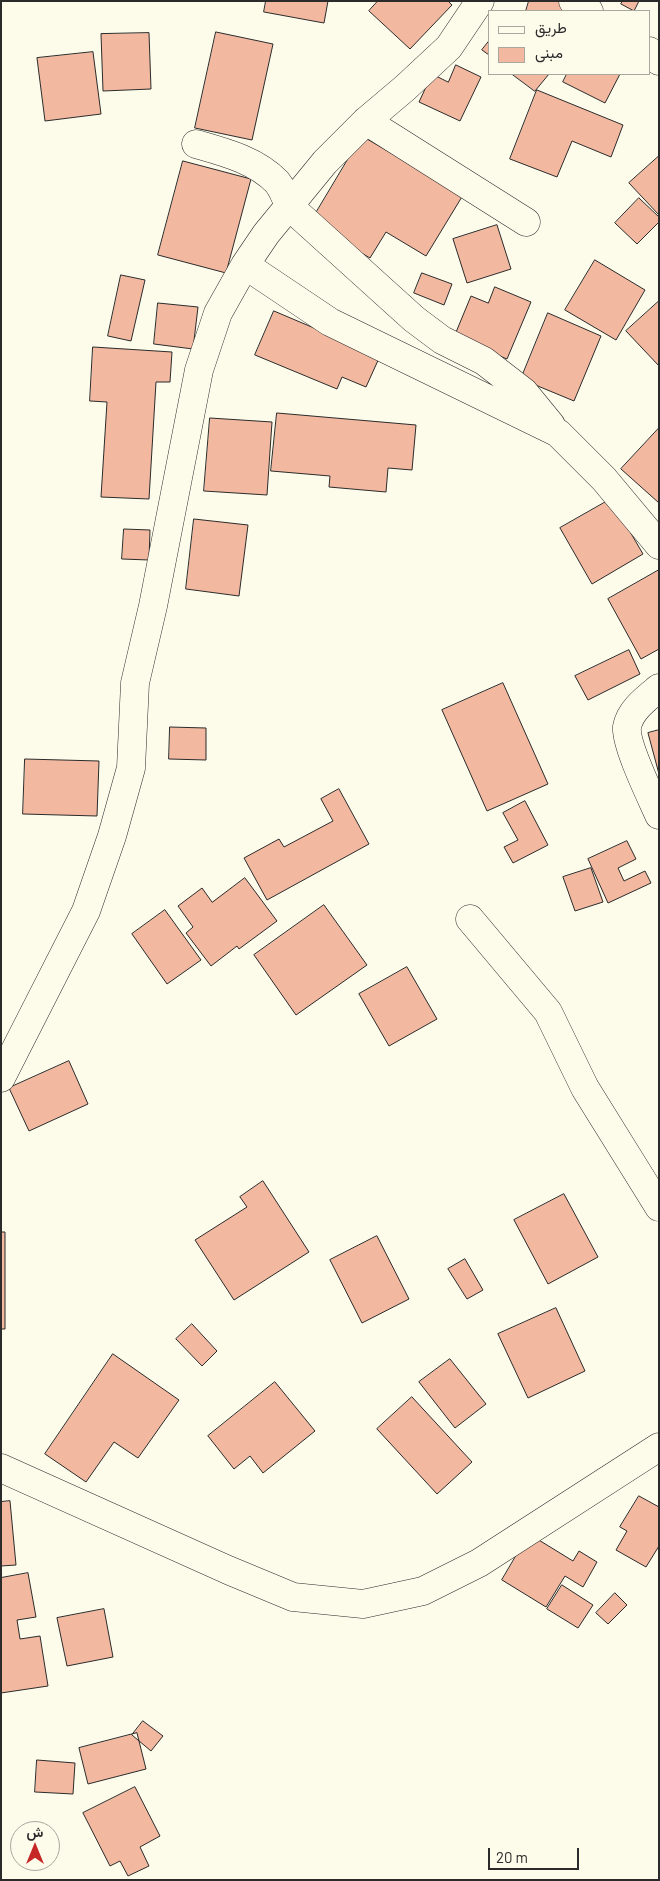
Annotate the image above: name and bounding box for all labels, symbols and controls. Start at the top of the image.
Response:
legend [488,10,650,75]
text: طريق [535,18,567,36]
text: مبنى [535,43,563,61]
north arrow [10,1821,60,1871]
text: ش [27,1823,43,1840]
scale bar [490,1838,581,1870]
text: 20 m [496,1848,528,1866]

